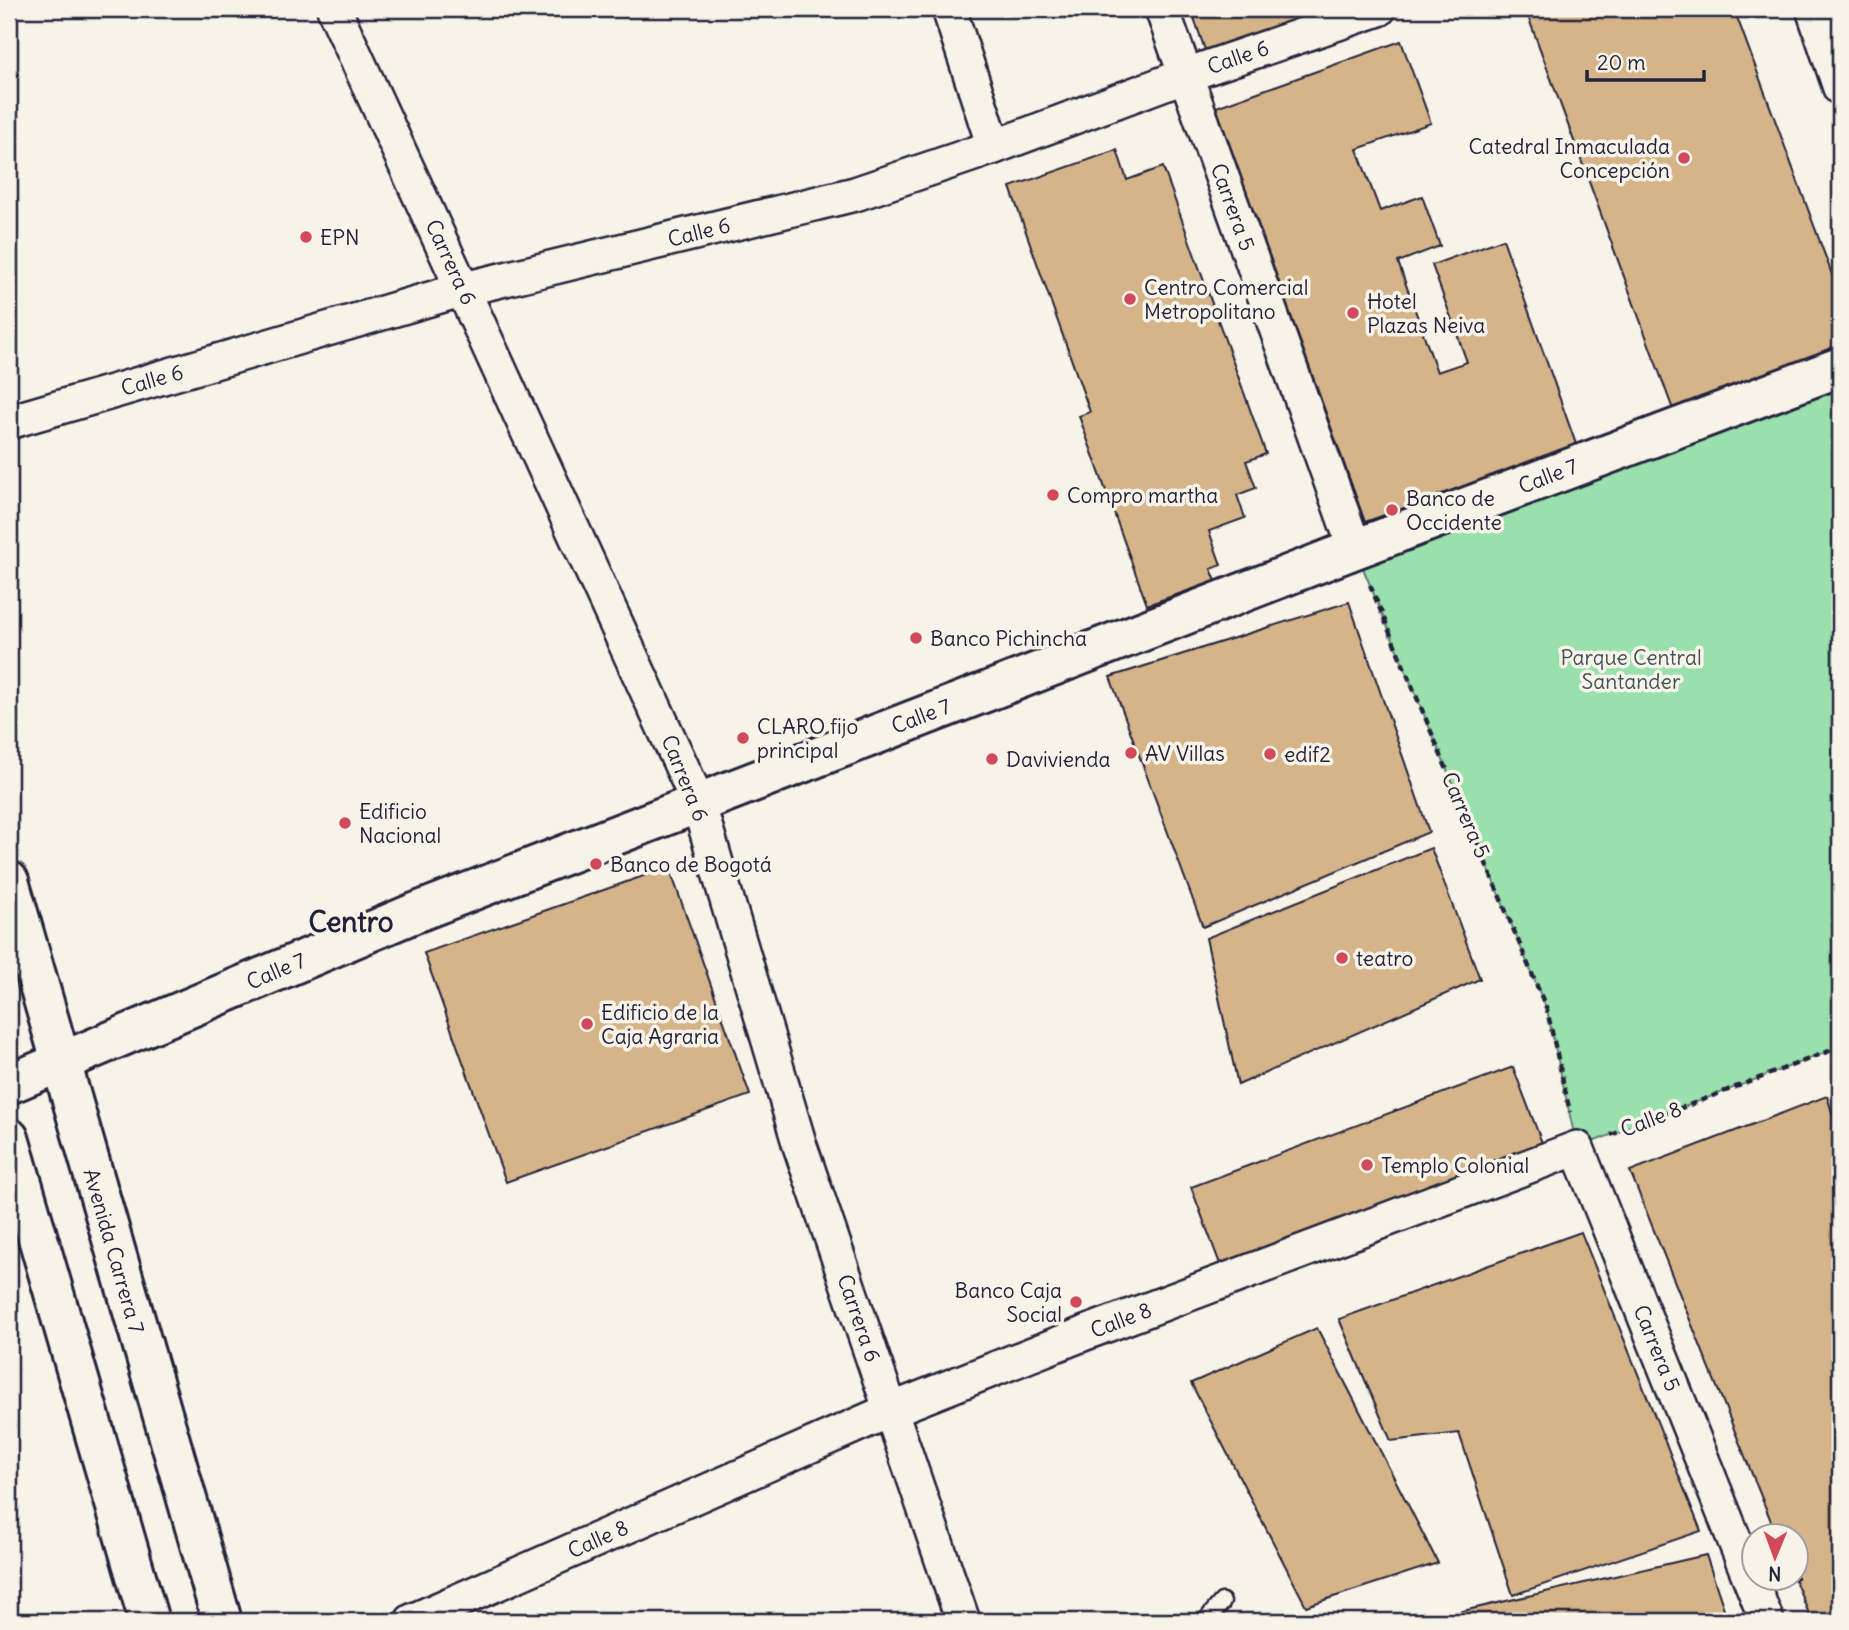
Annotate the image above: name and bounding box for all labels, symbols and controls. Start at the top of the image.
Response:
street label: Calle 6 [1204,34,1272,80]
scale bar [1587,38,1704,82]
text: 20 m [1597,49,1646,76]
place label: Catedral Inmaculada Concepción [1468,133,1670,184]
marker: Catedral Inmaculada Concepción [1676,150,1692,166]
street label: Carrera 5 [1205,160,1261,254]
street label: Calle 6 [665,211,733,253]
street label: Carrera 6 [420,215,482,309]
place label: EPN [320,224,359,251]
marker: EPN [298,229,314,245]
place label: Centro Comercial Metropolitano [1144,274,1308,325]
place label: Hotel Plazas Neiva [1367,288,1485,339]
marker: Centro Comercial Metropolitano [1122,291,1138,307]
marker: Hotel Plazas Neiva [1345,305,1361,321]
street label: Calle 6 [118,358,186,402]
street label: Calle 7 [1514,452,1582,500]
place label: Compro martha [1067,482,1218,509]
place label: Banco de Occidente [1406,485,1502,536]
marker: Compro martha [1045,487,1061,503]
marker: Banco de Occidente [1384,502,1400,518]
place label: Banco Pichincha [930,625,1087,652]
marker: Banco Pichincha [908,630,924,646]
park label: Parque Central Santander [1560,644,1702,695]
street label: Calle 7 [887,692,955,740]
place label: CLARO fijo principal [757,713,858,764]
marker: CLARO fijo principal [735,730,751,746]
street label: Carrera 6 [655,731,715,825]
place label: AV Villas [1145,740,1225,767]
place label: edif2 [1284,741,1331,768]
marker: AV Villas [1123,745,1139,761]
place label: Davivienda [1006,746,1110,773]
marker: edif2 [1262,746,1278,762]
marker: Davivienda [984,751,1000,767]
street label: Carrera 5 [1436,768,1496,862]
place label: Edificio Nacional [359,798,441,849]
marker: Edificio Nacional [337,815,353,831]
place label: Banco de Bogotá [610,851,772,878]
marker: Banco de Bogotá [588,856,604,872]
district label: Centro [308,904,394,940]
place label: teatro [1356,945,1413,972]
street label: Calle 7 [242,947,310,995]
marker: teatro [1334,950,1350,966]
place label: Edificio de la Caja Agraria [601,999,719,1050]
marker: Edificio de la Caja Agraria [579,1016,595,1032]
street label: Calle 8 [1617,1095,1685,1143]
place label: Templo Colonial [1381,1152,1529,1179]
marker: Templo Colonial [1359,1157,1375,1173]
street label: Avenida Carrera 7 [78,1165,150,1337]
street label: Carrera 6 [831,1271,887,1365]
place label: Banco Caja Social [954,1277,1062,1328]
marker: Banco Caja Social [1068,1294,1084,1310]
street label: Calle 8 [1087,1296,1155,1344]
street label: Carrera 5 [1627,1301,1687,1395]
street label: Calle 8 [564,1514,632,1564]
north arrow [1741,1522,1811,1592]
text: N [1768,1562,1781,1586]

